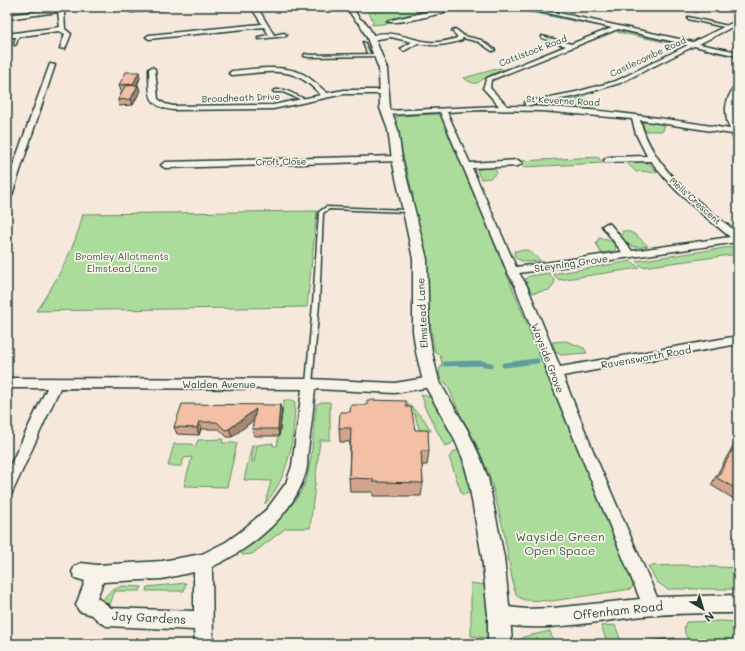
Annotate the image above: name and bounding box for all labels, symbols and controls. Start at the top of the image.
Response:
street label: Cattistock Road [497,32,569,69]
street label: Castlecombe Road [608,34,688,79]
street label: Broadheath Drive [201,91,281,104]
street label: St Keverne Road [526,93,600,108]
street label: Croft Close [256,156,306,167]
street label: Mells Crescent [667,175,723,227]
park label: Bromley Allotments Elmstead Lane [75,249,169,275]
street label: Steyning Grove [533,251,609,275]
street label: Elmstead Lane [413,277,431,349]
street label: Wayside Grove [528,321,568,395]
street label: Ravensworth Road [600,342,692,372]
street label: Walden Avenue [182,377,256,391]
park label: Wayside Green Open Space [515,528,605,558]
north arrow [683,589,723,629]
street label: Offenham Road [572,597,664,623]
street label: Jay Gardens [112,607,187,627]
text: N [702,609,717,626]

